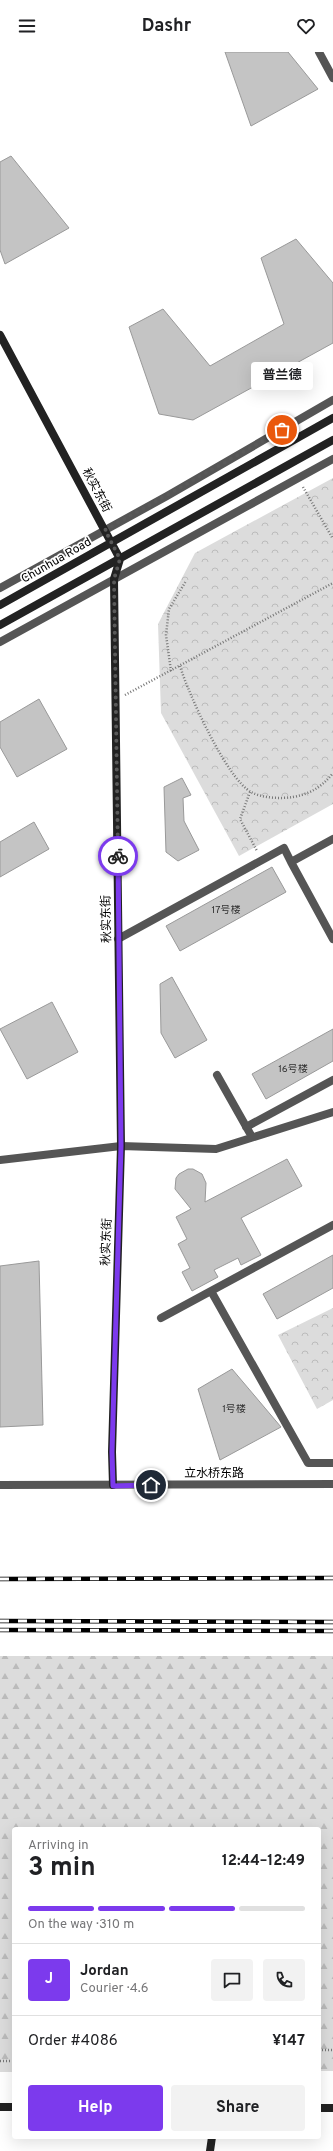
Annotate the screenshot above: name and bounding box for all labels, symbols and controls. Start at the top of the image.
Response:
icon: menu [16,15,38,37]
text: Dashr [142,15,191,38]
icon: heart [295,15,317,37]
callout: 普兰德 [251,362,313,390]
text: 普兰德 [262,368,302,384]
pin [265,413,299,447]
icon: bag [271,419,293,441]
street label: 秋实东街 [78,466,114,515]
street label: Chunhua Road [18,534,95,587]
courier [98,836,138,876]
icon: bike [107,845,129,867]
street label: 秋实东街 [99,895,115,943]
house number: 17号楼 [212,904,240,917]
house number: 16号楼 [278,1063,308,1076]
street label: 秋实东街 [98,1218,116,1266]
house number: 1号楼 [222,1403,246,1416]
street label: 立水桥东路 [184,1466,244,1482]
pin [134,1468,168,1502]
icon: home [140,1474,162,1496]
text: Arriving in [28,1838,89,1854]
text: 3 min [28,1852,96,1885]
text: 12:44–12:49 [222,1852,305,1871]
text: On the way · 310 m [28,1917,134,1933]
button: chat [211,1959,253,2001]
button: phone [263,1959,305,2001]
text: Jordan [80,1962,129,1981]
text: J [45,1970,53,1989]
text: Courier · 4.6 [80,1981,148,1997]
text: Order #4086 [28,2032,118,2051]
text: ¥147 [272,2032,305,2051]
button: Help [28,2085,163,2131]
button: Share [171,2085,305,2131]

